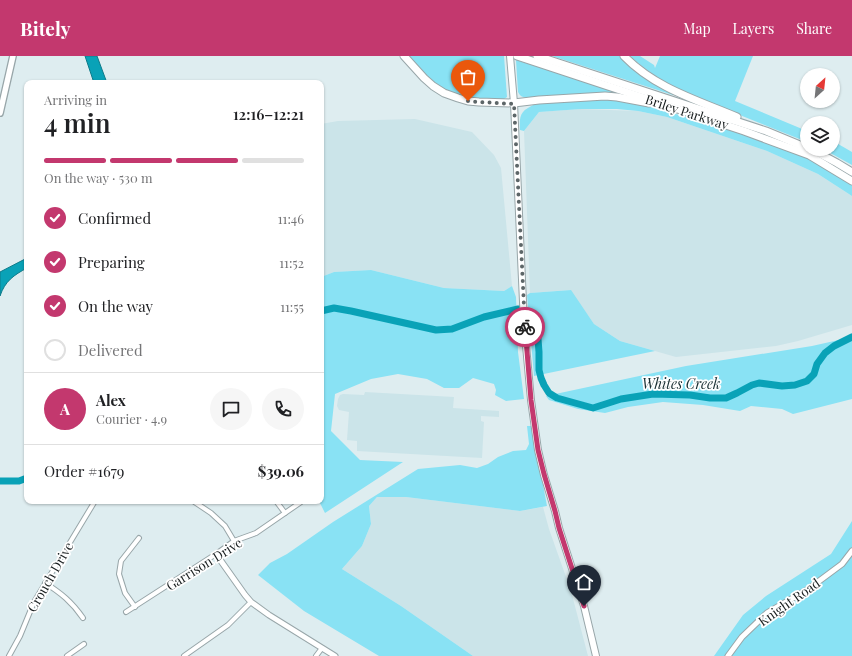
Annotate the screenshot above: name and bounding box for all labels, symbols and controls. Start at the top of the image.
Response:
text: Bitely [20,15,71,41]
text: Map [683,19,711,38]
text: Layers [733,19,774,38]
text: Share [796,19,832,38]
pin [451,60,485,101]
icon: bag [457,66,479,88]
north arrow [800,68,840,108]
map controls [800,68,840,156]
street label: Briley Parkway [643,90,731,133]
text: Arriving in [44,91,107,108]
text: 12:16–12:21 [233,104,304,124]
text: 4 min [44,105,111,140]
button: layers [800,116,840,156]
text: On the way · 530 m [44,169,152,186]
icon: check [44,207,66,229]
text: Confirmed [78,208,151,228]
text: 11:46 [278,210,304,227]
icon: check [44,251,66,273]
text: Preparing [78,252,145,272]
text: 11:52 [279,254,304,271]
icon: check [44,295,66,317]
text: On the way [78,296,153,316]
text: 11:55 [280,298,304,315]
courier [505,307,545,347]
icon: bike [514,316,536,338]
text: Delivered [78,340,143,360]
water label: Whites Creek [642,374,720,393]
button: chat [210,388,252,430]
button: phone [262,388,304,430]
text: Alex [96,390,126,410]
text: A [60,399,70,419]
text: Courier · 4.9 [96,410,167,427]
text: Order #1679 [44,461,124,481]
text: $39.06 [258,461,304,481]
street label: Garrison Drive [162,533,245,594]
street label: Crouch Drive [23,538,77,615]
pin [567,565,601,606]
icon: home [573,571,595,593]
street label: Knight Road [754,574,823,629]

